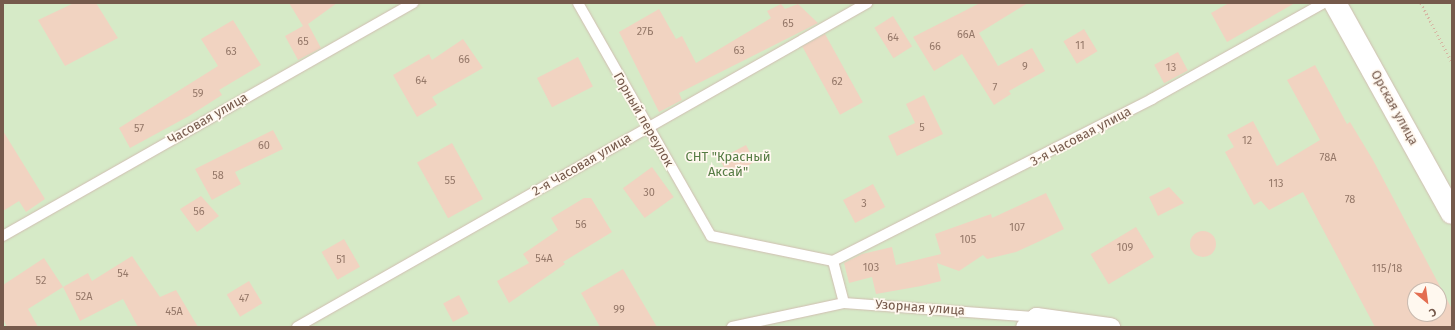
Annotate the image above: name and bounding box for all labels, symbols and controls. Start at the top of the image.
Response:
house number: 65 [782,17,794,31]
house number: 27Б [637,25,653,39]
house number: 66А [957,28,975,42]
house number: 64 [887,31,899,45]
house number: 65 [297,35,309,49]
house number: 11 [1075,39,1085,53]
house number: 66 [929,40,941,54]
house number: 63 [733,44,745,58]
house number: 63 [225,45,237,59]
house number: 66 [458,53,470,67]
house number: 9 [1022,60,1028,74]
house number: 13 [1166,61,1176,75]
street label: Орская улица [1367,68,1421,148]
street label: Горный переулок [610,70,676,170]
house number: 64 [415,74,427,88]
house number: 62 [831,75,843,89]
house number: 7 [993,81,997,95]
house number: 59 [192,87,204,101]
street label: Часовая улица [165,90,251,148]
street label: 3-я Часовая улица [1028,104,1134,170]
house number: 5 [919,121,925,135]
house number: 57 [134,122,144,136]
street label: 2-я Часовая улица [530,130,634,200]
house number: 12 [1242,134,1252,148]
house number: 60 [258,139,270,153]
park label: СНТ "Красный Аксай" [685,150,771,181]
house number: 78А [1319,151,1337,165]
house number: 58 [212,169,224,183]
house number: 55 [445,174,455,188]
house number: 113 [1269,177,1283,191]
house number: 30 [643,186,655,200]
house number: 78 [1345,193,1355,207]
house number: 3 [861,197,867,211]
house number: 56 [193,205,205,219]
house number: 56 [575,218,587,232]
house number: 107 [1009,221,1025,235]
house number: 105 [960,233,976,247]
house number: 109 [1117,241,1133,255]
house number: 54А [535,252,553,266]
house number: 51 [336,253,346,267]
house number: 103 [863,261,879,275]
house number: 115/18 [1372,262,1402,276]
house number: 54 [117,267,129,281]
house number: 52 [36,274,46,288]
north arrow [1407,282,1447,322]
house number: 52А [75,290,93,304]
house number: 47 [239,292,249,306]
street label: Узорная улица [875,297,965,319]
house number: 99 [613,303,625,317]
house number: 45А [165,305,183,319]
text: С [1427,305,1439,319]

